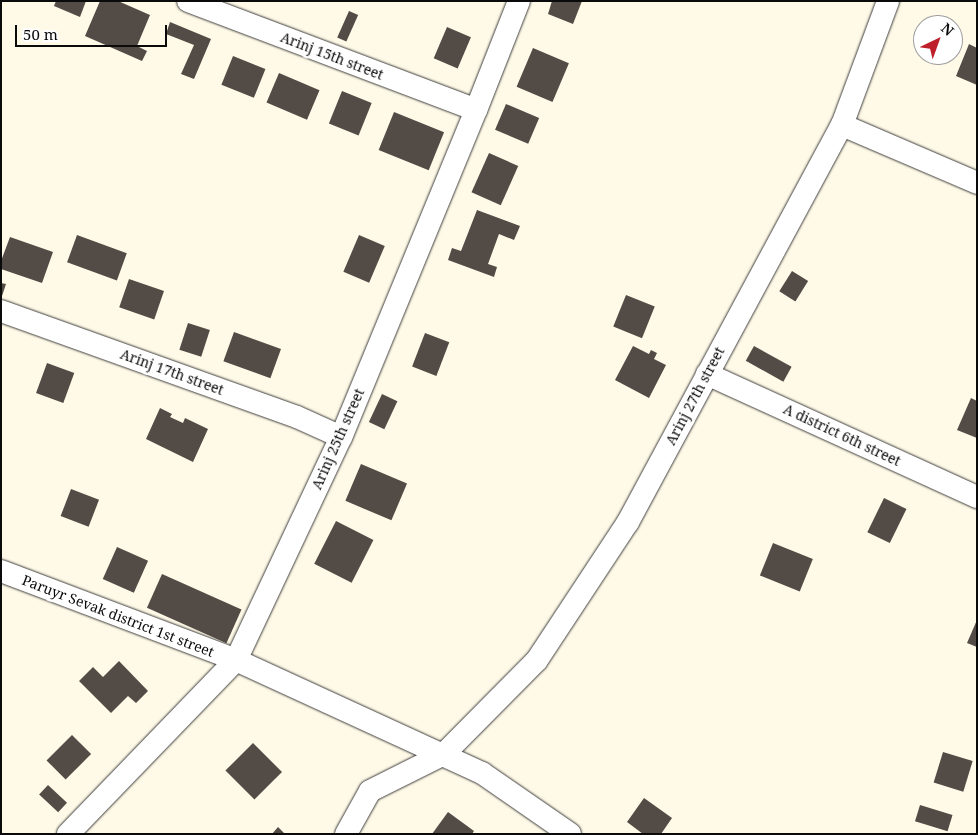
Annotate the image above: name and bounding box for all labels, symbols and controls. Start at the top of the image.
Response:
scale bar [18,15,170,47]
north arrow [913,15,963,65]
text: N [937,18,958,40]
text: 50 m [23,24,58,44]
street label: Arinj 15th street [278,29,386,83]
street label: Arinj 27th street [662,344,728,448]
street label: Arinj 17th street [118,346,226,398]
street label: Arinj 25th street [308,386,368,492]
street label: A district 6th street [781,400,903,470]
street label: Paruyr Sevak district 1st street [20,572,216,660]

